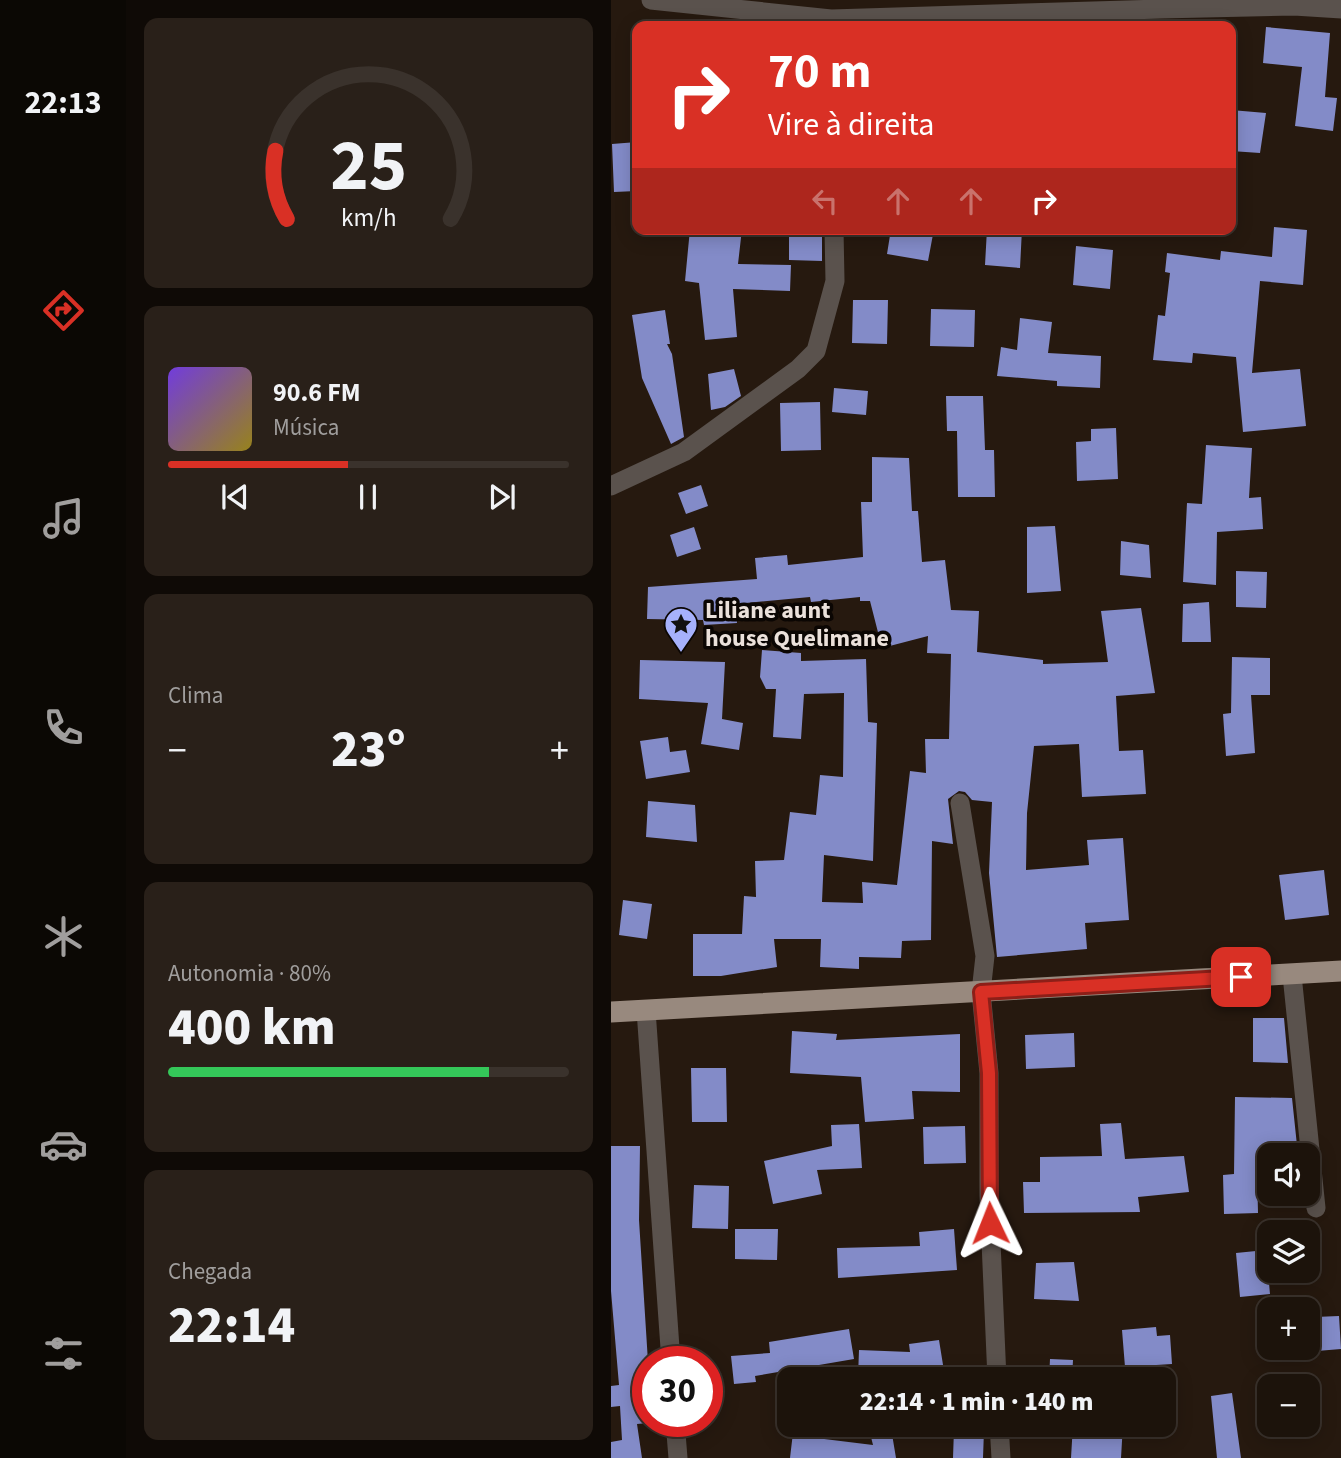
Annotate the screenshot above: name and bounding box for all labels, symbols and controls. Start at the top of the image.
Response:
text: 70 m [768,37,872,107]
icon: right [653,49,744,140]
text: 22:13 [24,80,102,126]
text: Vire à direita [768,102,934,148]
text: 25 [330,114,407,218]
icon: left [806,182,844,220]
icon: ahead [879,182,917,220]
icon: ahead [952,182,990,220]
icon: right [1025,182,1063,220]
text: km/h [341,200,396,236]
icon: directions [39,286,88,335]
text: 90.6 FM [273,374,361,411]
text: Música [273,411,339,444]
icon: previous [216,478,254,516]
icon: pause [349,478,387,516]
icon: next [483,478,521,516]
icon: music [39,494,88,543]
place label: Liliane aunt house Quelimane [705,593,889,656]
place icon: Liliane aunt house Quelimane [662,605,700,654]
text: Clima [168,679,223,712]
icon: phone [39,703,88,752]
text: 23° [331,713,406,787]
text: − [168,724,187,778]
text: + [550,724,569,778]
icon: climate [39,912,88,961]
pin [1211,947,1271,1007]
text: Autonomia · 80% [168,957,331,990]
icon: arrive [1222,958,1260,996]
text: 400 km [168,991,336,1065]
icon: car [39,1120,88,1169]
map controls [1257,1143,1320,1437]
button: sound [1257,1143,1320,1206]
position arrow [953,1186,1027,1260]
button: layers [1257,1220,1320,1283]
text: Chegada [168,1255,252,1288]
text: 22:14 [168,1289,295,1363]
button: + [1257,1297,1320,1360]
icon: filters [39,1329,88,1378]
speed limit sign: 30 [632,1346,723,1437]
button: − [1257,1374,1320,1437]
text: 22:14 · 1 min · 140 m [860,1383,1093,1420]

